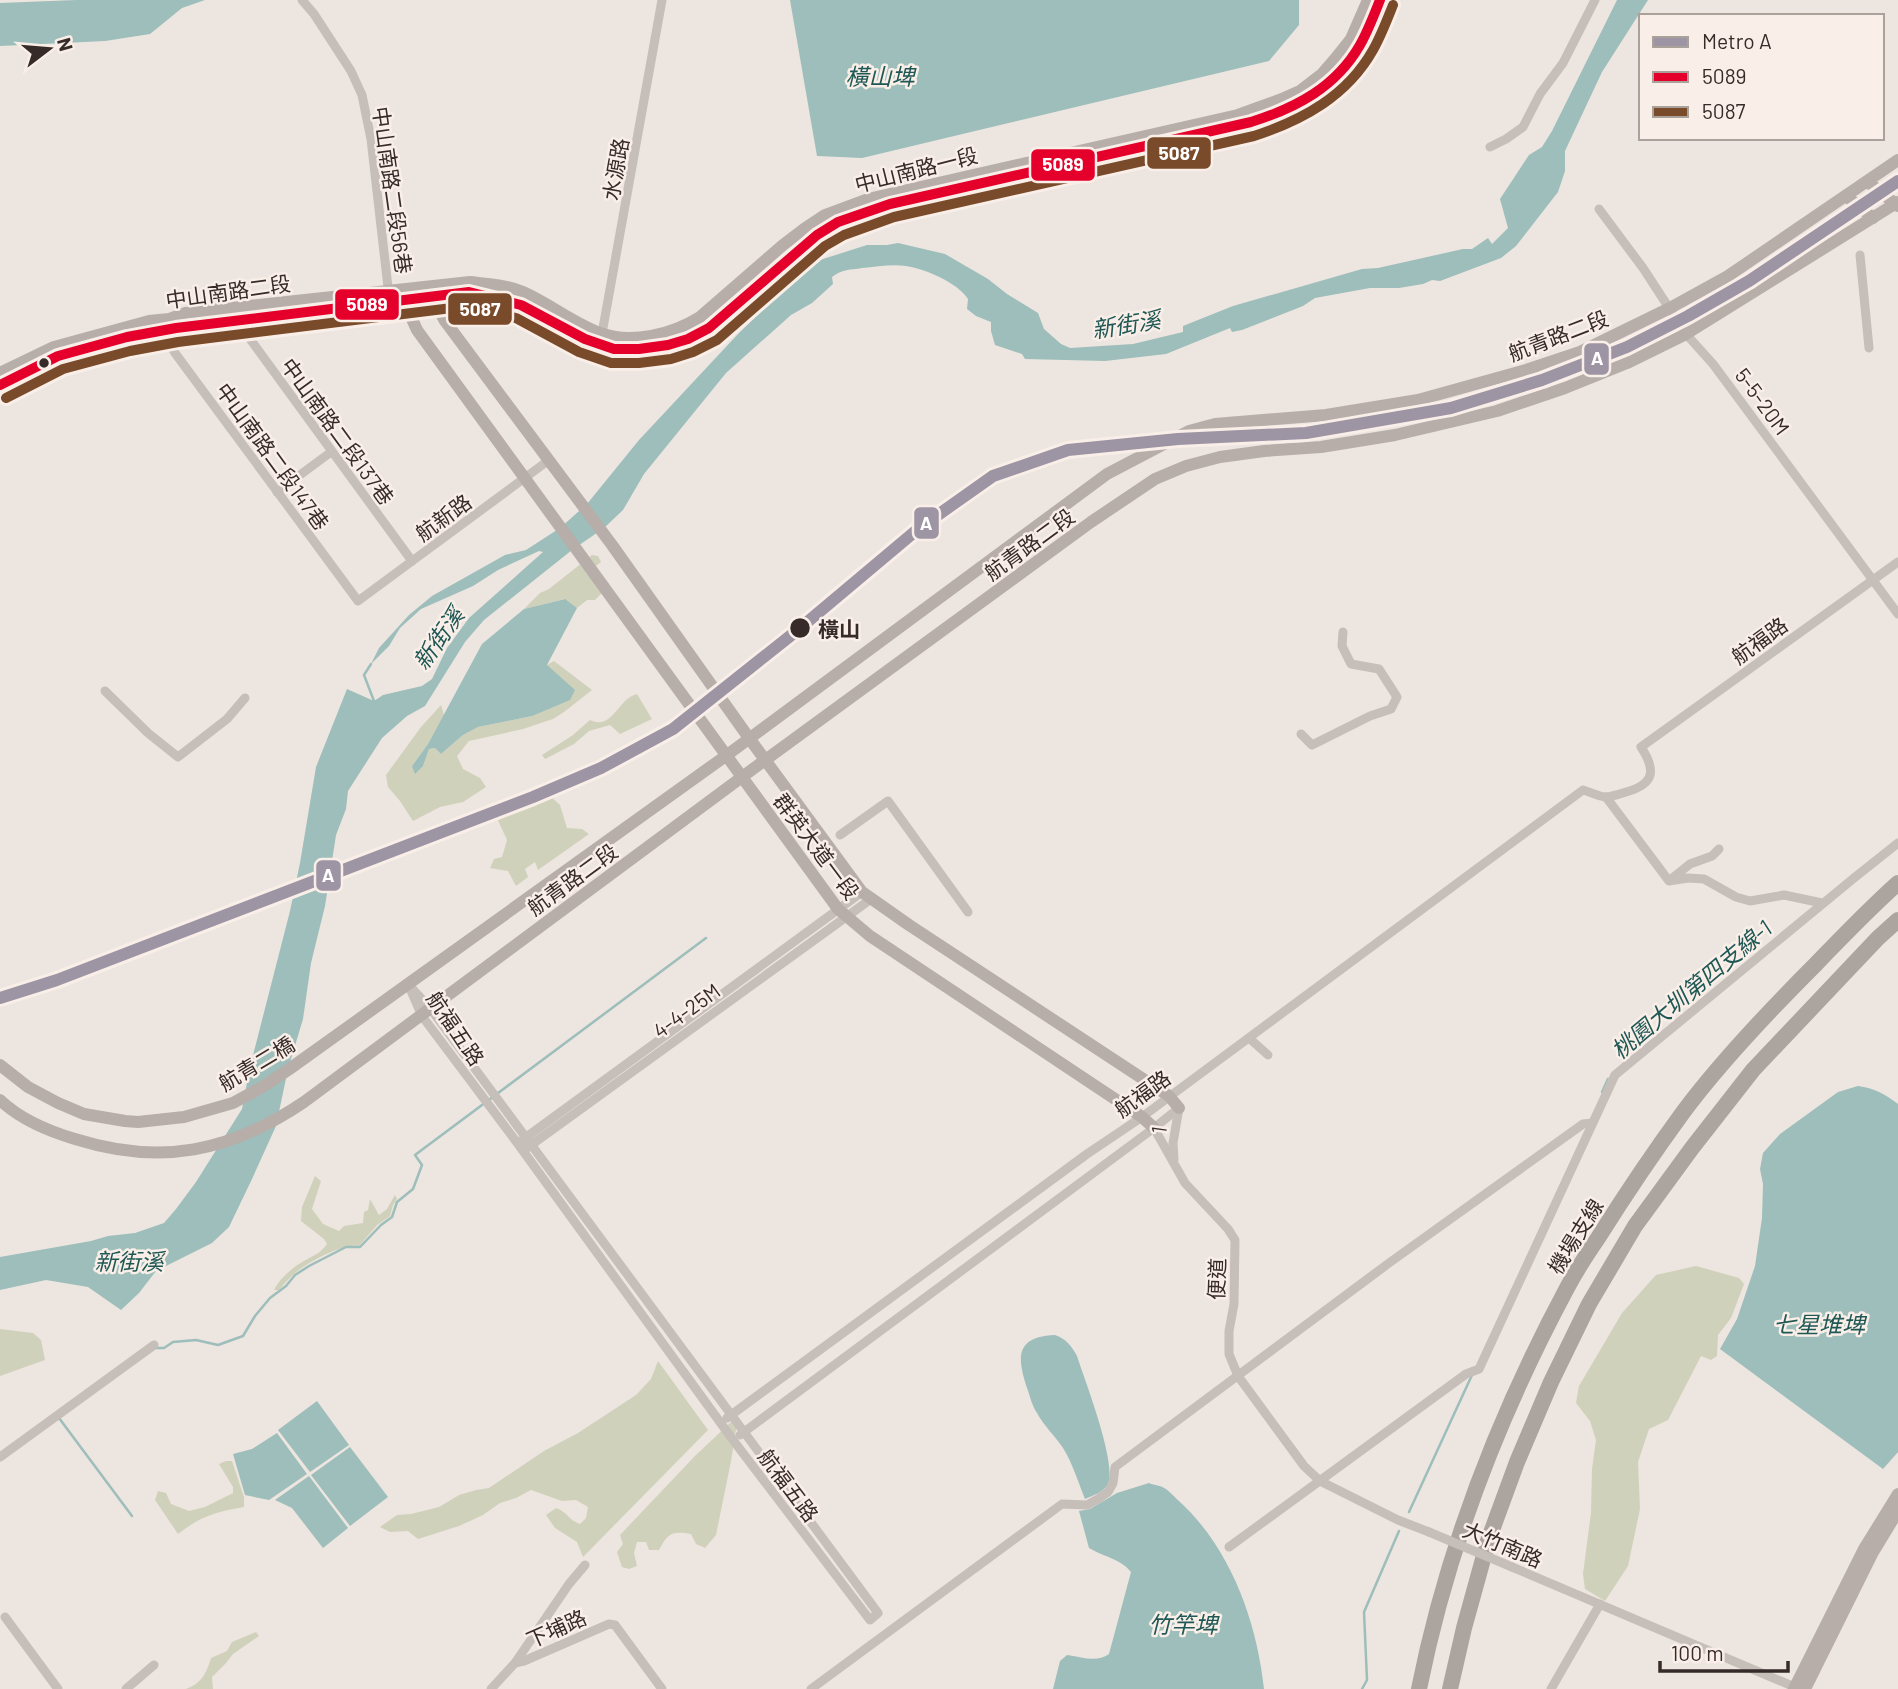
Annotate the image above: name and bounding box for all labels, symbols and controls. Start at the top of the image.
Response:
north arrow [14,14,84,84]
legend [1639,14,1884,140]
text: Metro A [1702,28,1772,53]
text: N [53,35,79,53]
water label: 橫山埤 [846,62,918,90]
text: 5089 [1702,63,1747,88]
text: 5087 [1702,98,1746,123]
street label: 中山南路二段56巷 [369,105,417,275]
street label: 水源路 [597,136,633,202]
line badge: 5087 [1146,136,1212,170]
text: 5087 [1159,141,1200,164]
street label: 中山南路一段 [852,142,980,196]
line badge: 5089 [1030,148,1096,182]
text: 5089 [1042,152,1084,175]
street label: 中山南路二段 [164,270,292,312]
line badge: 5089 [334,288,400,321]
text: 5089 [346,292,388,315]
line badge: 5087 [447,292,513,326]
text: 5087 [460,297,501,320]
water label: 新街溪 [1090,304,1165,343]
street label: 航青路二段 [1505,305,1611,365]
line badge: A [1583,342,1610,376]
text: A [1591,346,1604,369]
street label: 中山南路二段137巷 [276,353,400,509]
unlabelled marker [37,356,51,370]
street label: 5-5-20M [1730,363,1796,439]
street label: 中山南路二段147巷 [211,378,335,534]
street label: 航新路 [410,488,476,546]
street label: 航青路二段 [979,503,1079,585]
line badge: A [913,506,940,540]
text: A [920,511,933,534]
water label: 新街溪 [407,599,471,674]
street label: 航福路 [1726,611,1792,669]
marker: 橫山 [788,616,812,640]
place label: 橫山 [818,616,860,641]
street label: 群英大道一段 [769,788,865,904]
street label: 航青路二段 [522,838,622,920]
line badge: A [315,859,342,892]
text: A [322,863,335,886]
water label: 桃園大圳第四支線-1 [1605,914,1777,1064]
street label: 4-4-25M [648,977,724,1043]
street label: 航福五路 [422,986,490,1070]
street label: 航青二橋 [214,1031,298,1095]
street label: 航福路 [1109,1064,1175,1122]
street label: 1 [1145,1125,1171,1135]
street label: 機場支線 [1542,1194,1608,1278]
water label: 新街溪 [95,1247,167,1275]
street label: 便道 [1203,1258,1229,1300]
water label: 七星堆埤 [1773,1310,1868,1338]
street label: 航福五路 [754,1444,824,1526]
street label: 大竹南路 [1459,1516,1547,1572]
street label: 下埔路 [522,1604,590,1652]
water label: 竹竿埤 [1149,1610,1221,1638]
scale bar [1660,1630,1788,1674]
text: 100 m [1671,1640,1724,1665]

